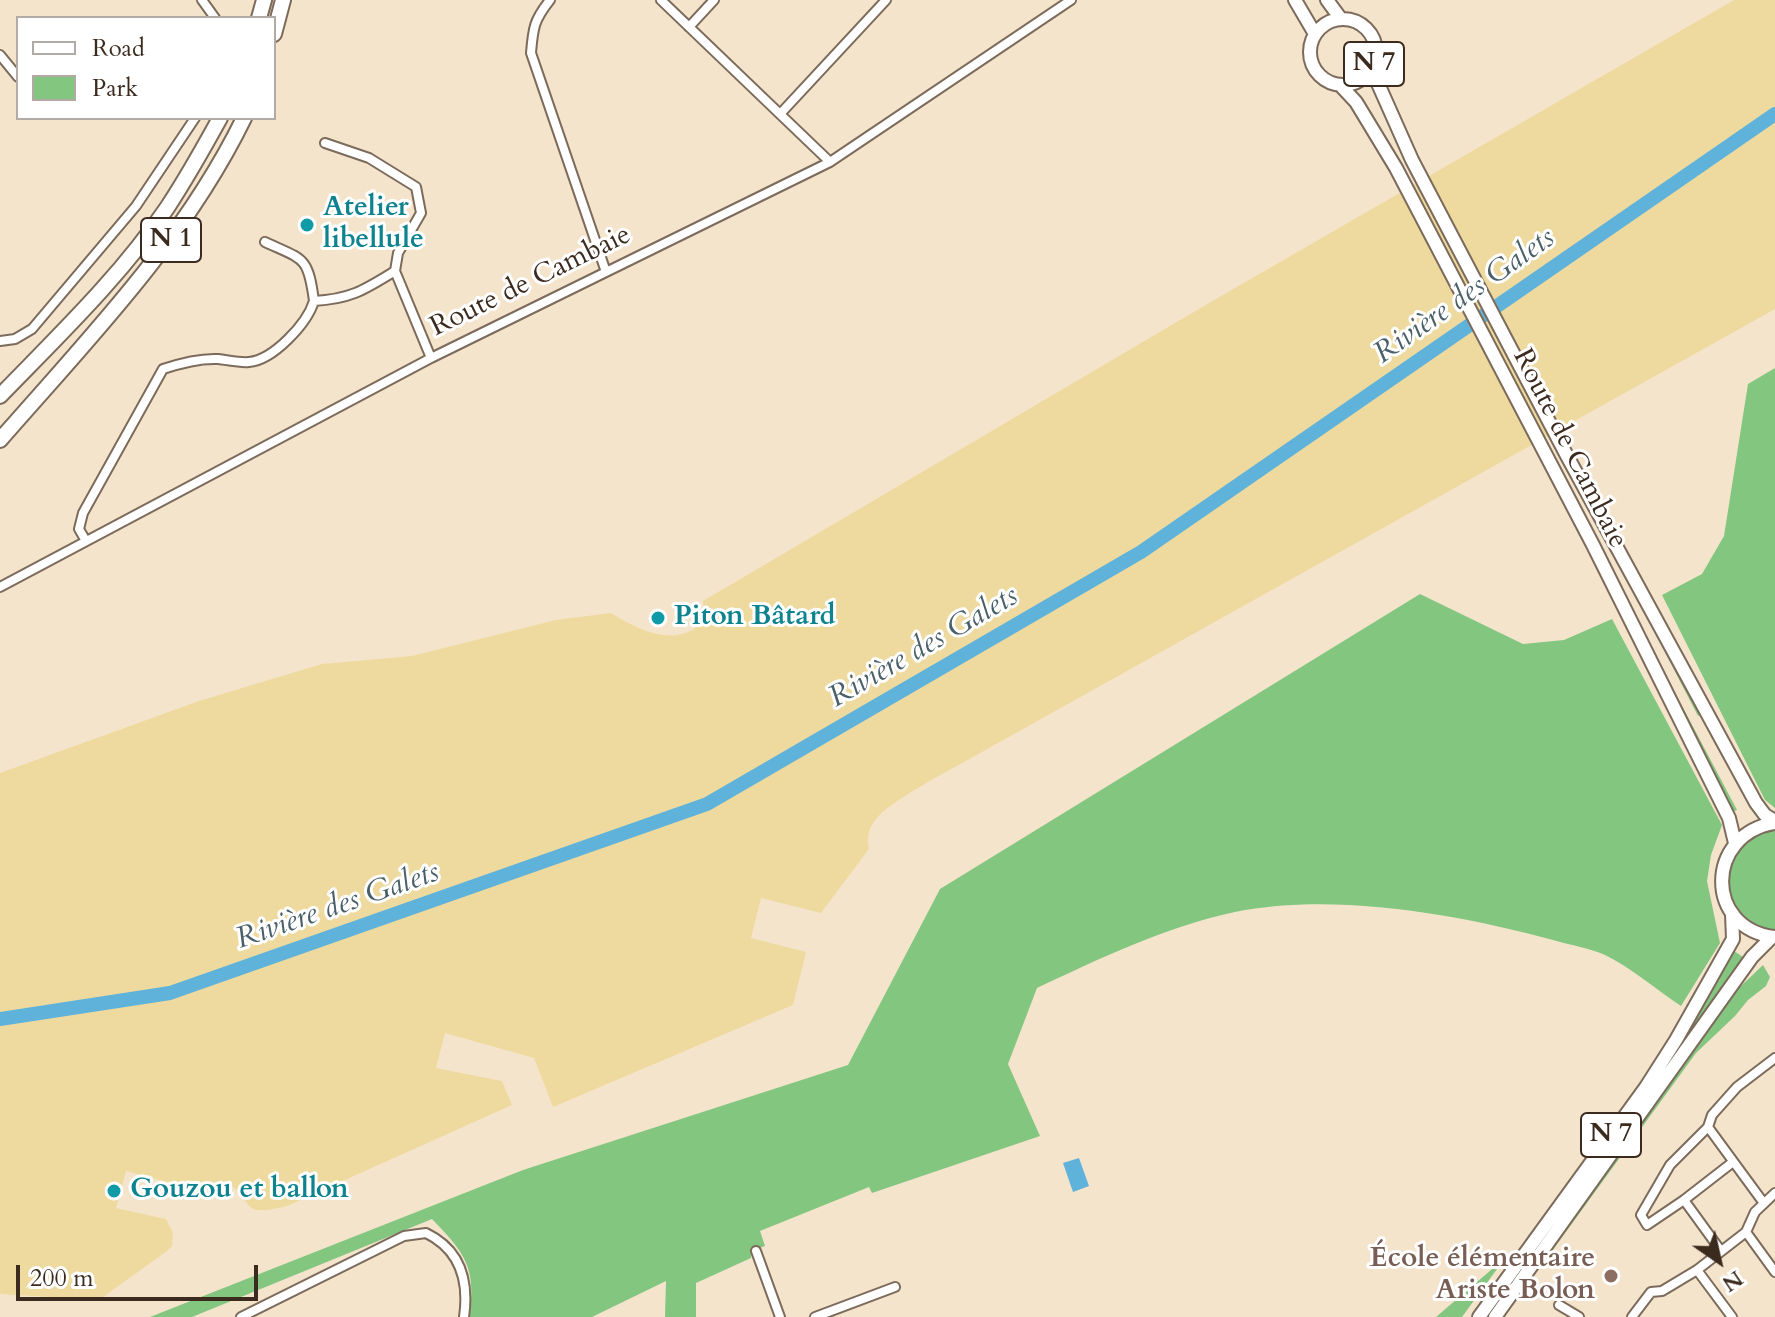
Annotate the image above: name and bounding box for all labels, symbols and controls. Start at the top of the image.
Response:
legend [16,16,276,120]
text: Road [92,32,145,65]
road number: N 7 [1344,42,1404,86]
text: Park [92,72,138,105]
place label: Atelier libellule [323,192,424,258]
marker: Atelier libellule [298,216,316,234]
road number: N 1 [141,218,201,262]
street label: Route de Cambaie [425,219,637,345]
water label: Rivière des Galets [1368,221,1562,373]
street label: Route de Cambaie [1504,344,1634,554]
water label: Rivière des Galets [823,579,1025,717]
place label: Piton Bâtard [674,601,835,635]
marker: Piton Bâtard [649,609,667,627]
water label: Rivière des Galets [232,855,444,959]
road number: N 7 [1581,1113,1641,1157]
place label: Gouzou et ballon [130,1174,349,1208]
marker: Gouzou et ballon [105,1182,123,1200]
north arrow [1679,1221,1759,1301]
place label: École élémentaire Ariste Bolon [1370,1243,1595,1309]
scale bar [20,1249,262,1299]
text: 200 m [30,1262,94,1295]
text: N [1716,1263,1749,1299]
marker: École élémentaire Ariste Bolon [1602,1267,1620,1285]

